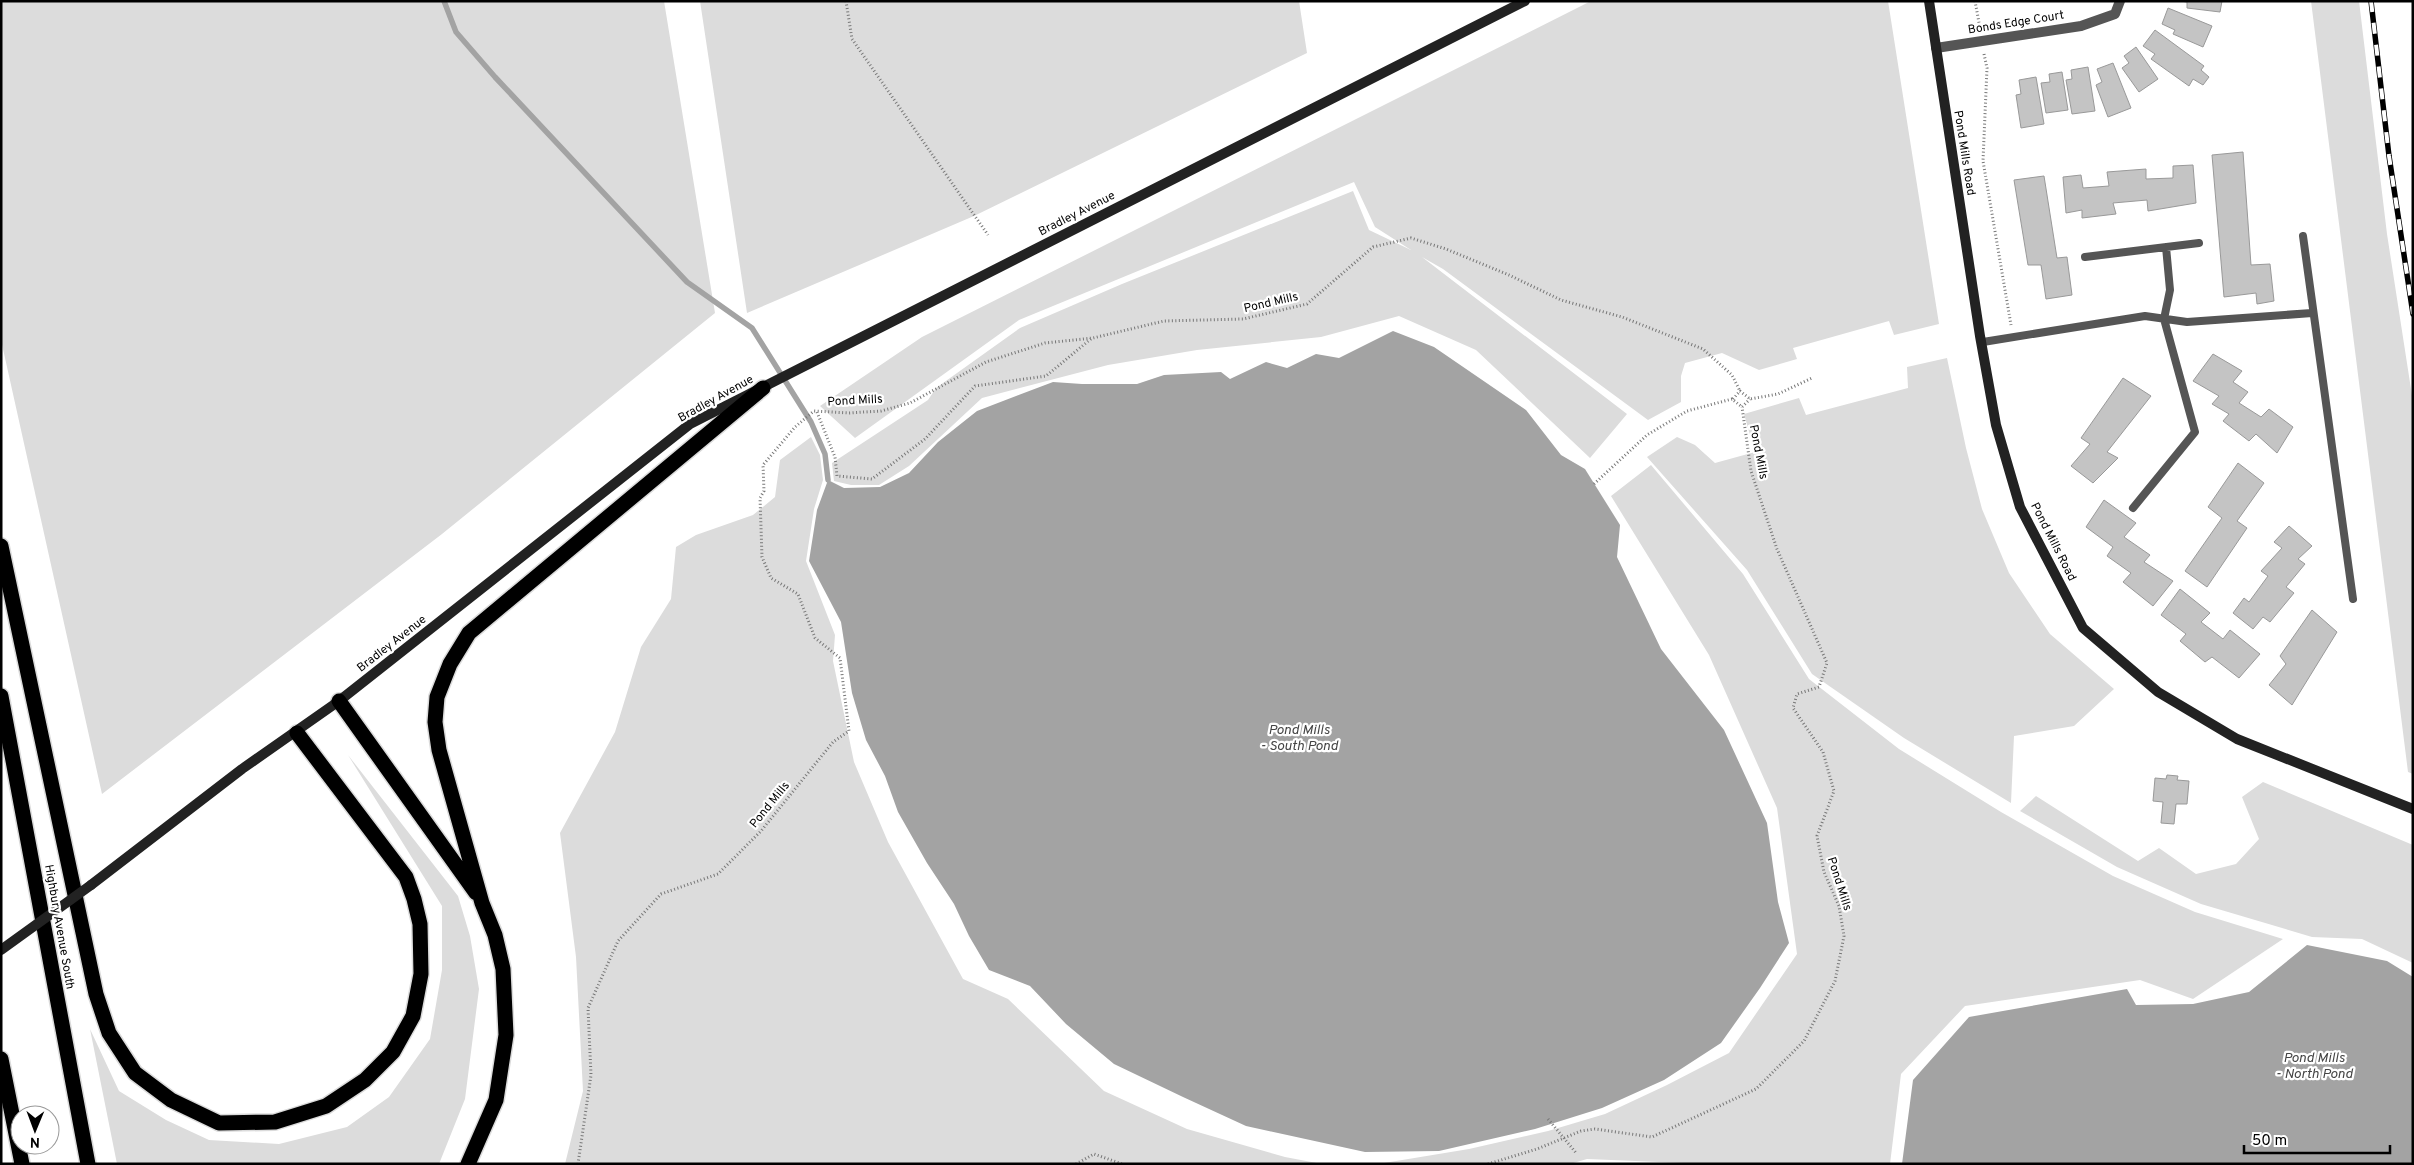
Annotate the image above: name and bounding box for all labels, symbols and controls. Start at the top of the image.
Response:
street label: Bonds Edge Court [1967,8,2065,38]
street label: Pond Mills Road [1949,109,1979,197]
street label: Bradley Avenue [1036,188,1118,240]
street label: Pond Mills [1242,289,1300,317]
street label: Bradley Avenue [676,372,756,426]
street label: Pond Mills [827,392,883,410]
street label: Pond Mills [1745,423,1771,481]
street label: Pond Mills Road [2026,500,2080,584]
street label: Bradley Avenue [354,612,430,676]
water label: Pond Mills - South Pond [1260,722,1339,755]
street label: Pond Mills [746,778,794,832]
street label: Pond Mills [1823,855,1855,913]
street label: Highbury Avenue South [40,863,78,991]
water label: Pond Mills - North Pond [2275,1050,2354,1083]
north arrow [10,1105,60,1155]
scale bar [2244,1122,2390,1154]
text: 50 m [2252,1132,2287,1151]
text: N [30,1133,40,1150]

